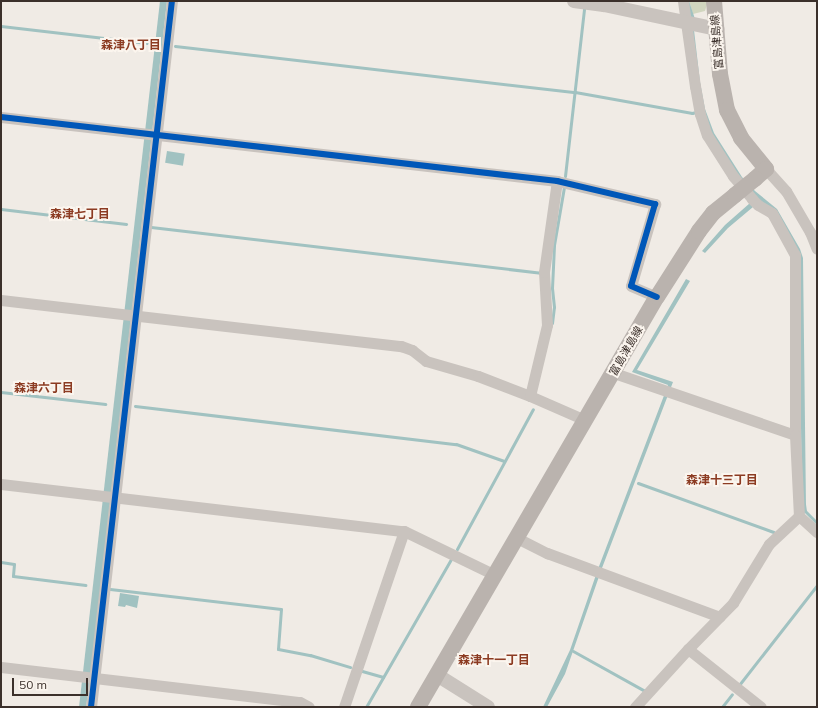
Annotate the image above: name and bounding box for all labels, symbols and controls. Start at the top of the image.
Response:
street label: 富島津島線 [708,14,726,70]
district label: 森津八丁目 [101,38,161,52]
district label: 森津七丁目 [50,207,110,221]
street label: 富島津島線 [607,324,645,378]
district label: 森津六丁目 [14,381,74,395]
district label: 森津十三丁目 [686,473,758,487]
district label: 森津十一丁目 [458,653,530,667]
scale bar [14,670,90,696]
text: 50 m [19,677,47,692]

